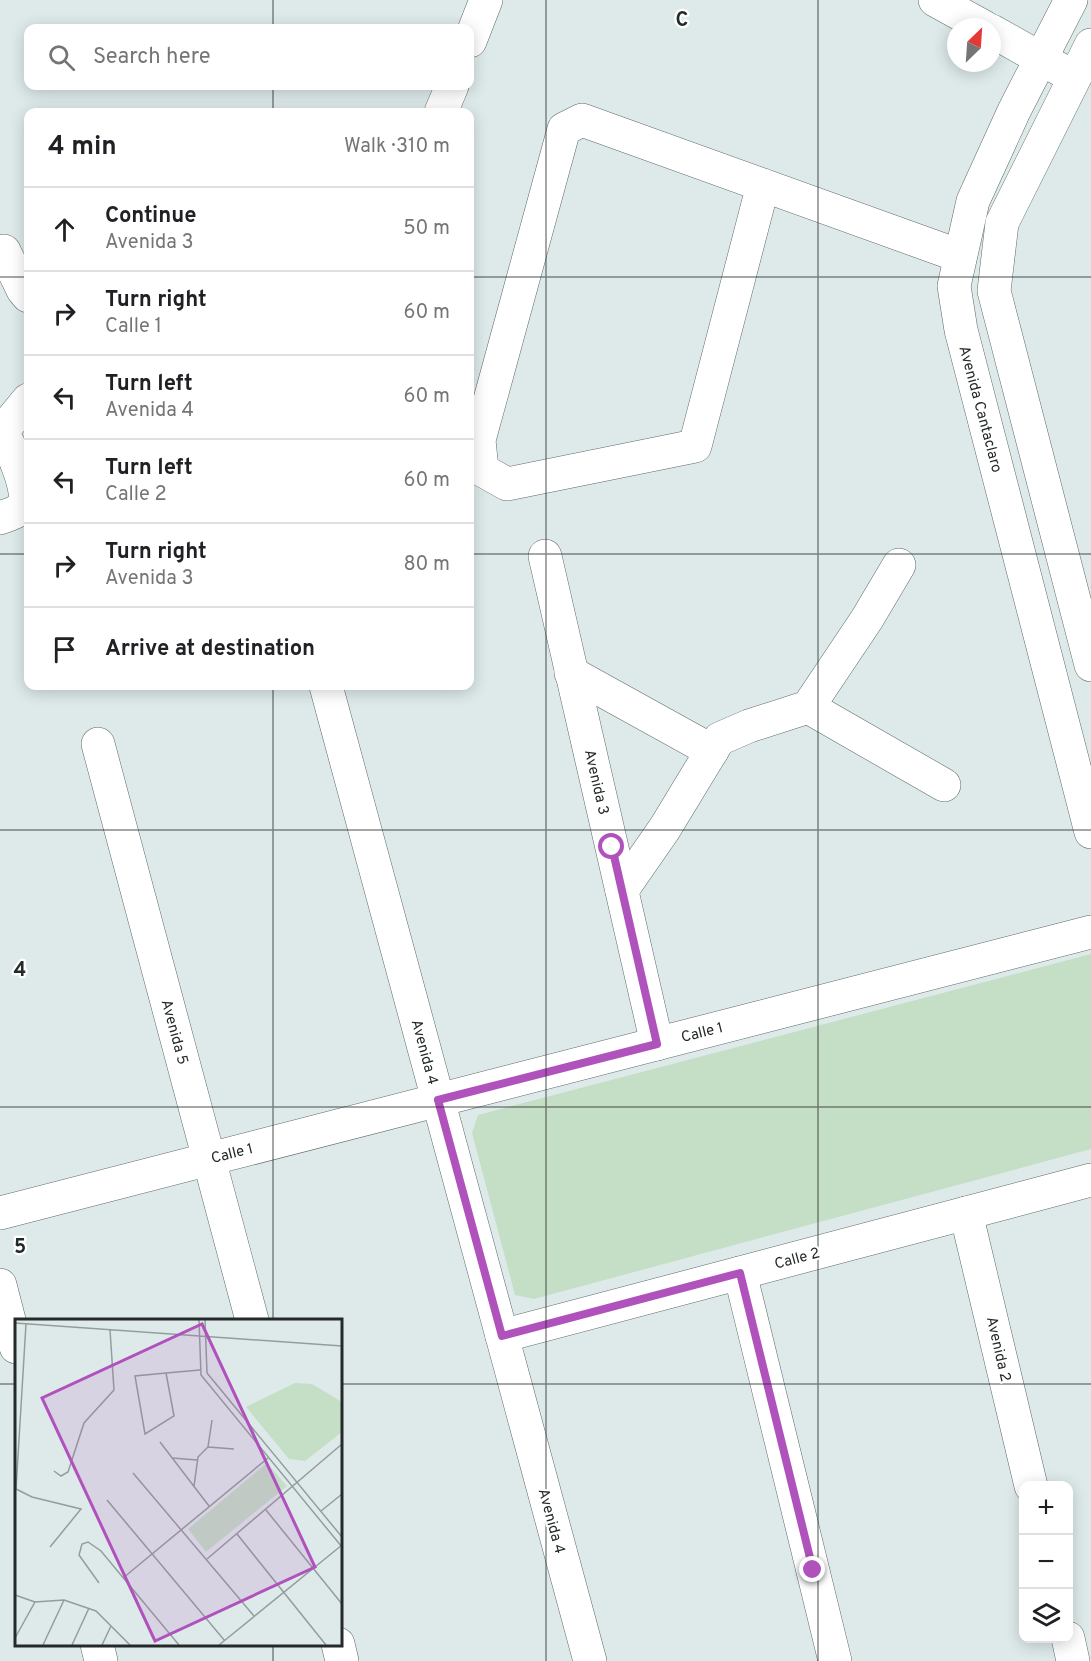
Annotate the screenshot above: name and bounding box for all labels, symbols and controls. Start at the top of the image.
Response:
text: C [676,8,688,34]
north arrow [947,18,1001,72]
search box [24,24,474,90]
icon: search [45,41,78,74]
text: Search here [93,44,211,71]
text: 4 min [48,131,117,164]
text: Walk · 310 m [344,134,450,160]
text: Continue [105,203,196,230]
icon: ahead [48,213,81,246]
text: 50 m [403,216,450,242]
text: Avenida 3 [105,230,194,256]
text: Turn right [105,287,207,314]
icon: right [48,297,81,330]
text: 60 m [404,300,450,326]
text: Calle 1 [105,314,162,340]
street label: Avenida Cantaclaro [954,344,1006,475]
text: Turn left [105,371,193,398]
icon: left [48,381,81,414]
text: 60 m [404,384,450,410]
text: Avenida 4 [105,398,194,424]
text: Turn left [105,455,193,482]
icon: left [48,465,81,498]
text: 60 m [404,468,450,494]
text: Calle 2 [105,482,167,508]
text: Turn right [105,539,207,566]
icon: right [48,549,81,582]
text: 80 m [404,552,450,578]
text: Avenida 3 [105,566,194,592]
icon: arrive [48,633,81,666]
text: Arrive at destination [105,636,315,663]
street label: Avenida 3 [579,748,612,817]
route start [598,833,624,859]
text: 4 [14,958,26,984]
street label: Avenida 5 [156,998,191,1067]
street label: Avenida 4 [406,1018,441,1087]
street label: Calle 1 [679,1019,725,1048]
street label: Calle 1 [209,1140,255,1169]
text: 5 [14,1235,26,1261]
street label: Calle 2 [773,1244,822,1275]
street label: Avenida 2 [981,1315,1014,1384]
inset map [15,1319,342,1646]
map controls [1019,1481,1073,1643]
button: + [1019,1481,1073,1535]
street label: Avenida 4 [533,1487,568,1556]
button: − [1019,1535,1073,1589]
route end [799,1556,825,1582]
button: layers [1019,1589,1073,1643]

